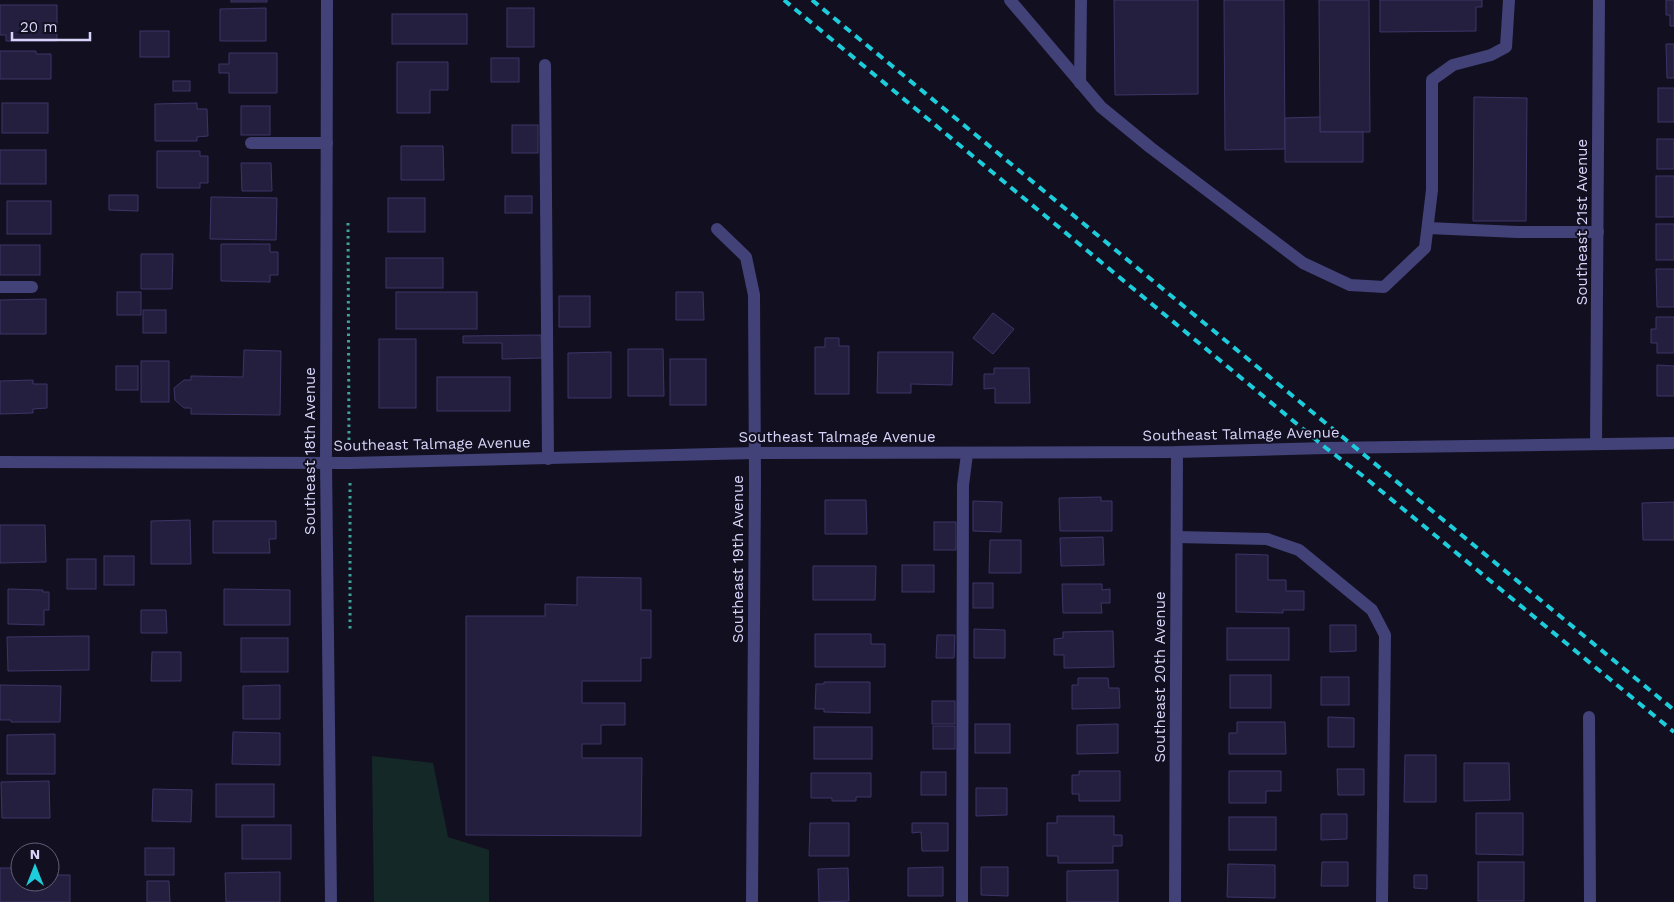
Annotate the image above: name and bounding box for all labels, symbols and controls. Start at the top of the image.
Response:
scale bar [12,10,90,42]
text: 20 m [20,18,58,36]
street label: Southeast 21st Avenue [1573,139,1591,305]
street label: Southeast 18th Avenue [301,367,319,535]
street label: Southeast Talmage Avenue [1142,423,1340,445]
street label: Southeast Talmage Avenue [738,428,936,446]
street label: Southeast Talmage Avenue [333,433,531,455]
street label: Southeast 19th Avenue [729,475,747,643]
street label: Southeast 20th Avenue [1151,591,1169,763]
north arrow [10,842,60,892]
text: N [30,846,40,862]

